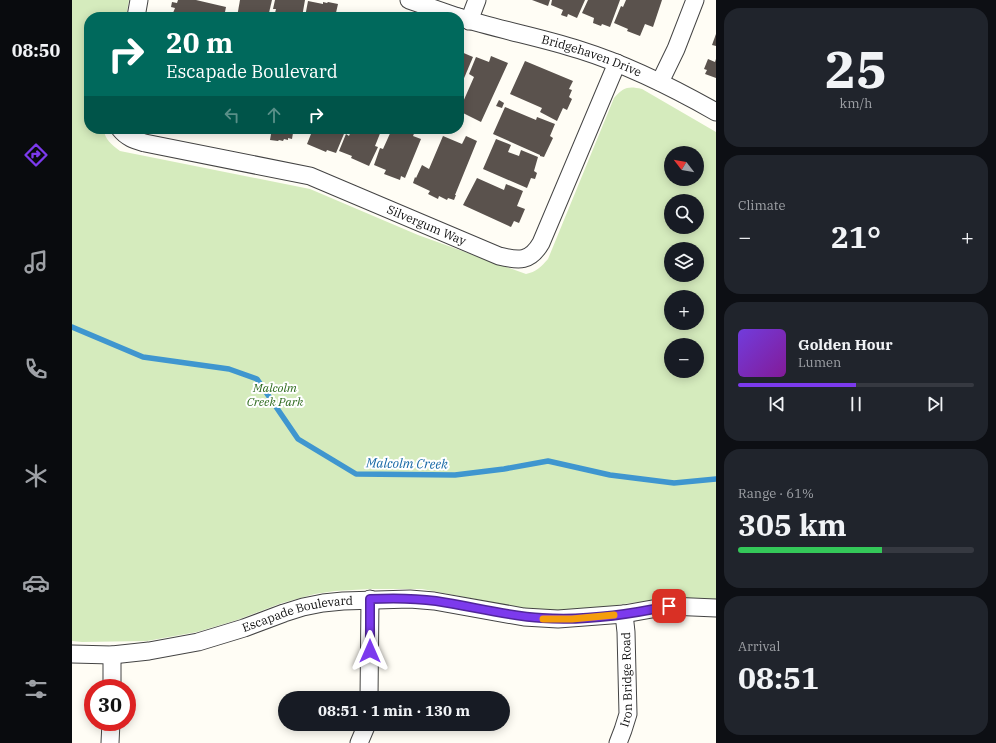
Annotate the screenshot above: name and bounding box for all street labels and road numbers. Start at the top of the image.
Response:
street label: Bridgehaven Drive [540,31,644,80]
street label: Silvergum Way [385,201,469,248]
street label: Escapade Boulevard [240,593,353,635]
street label: Iron Bridge Road [616,632,636,729]

